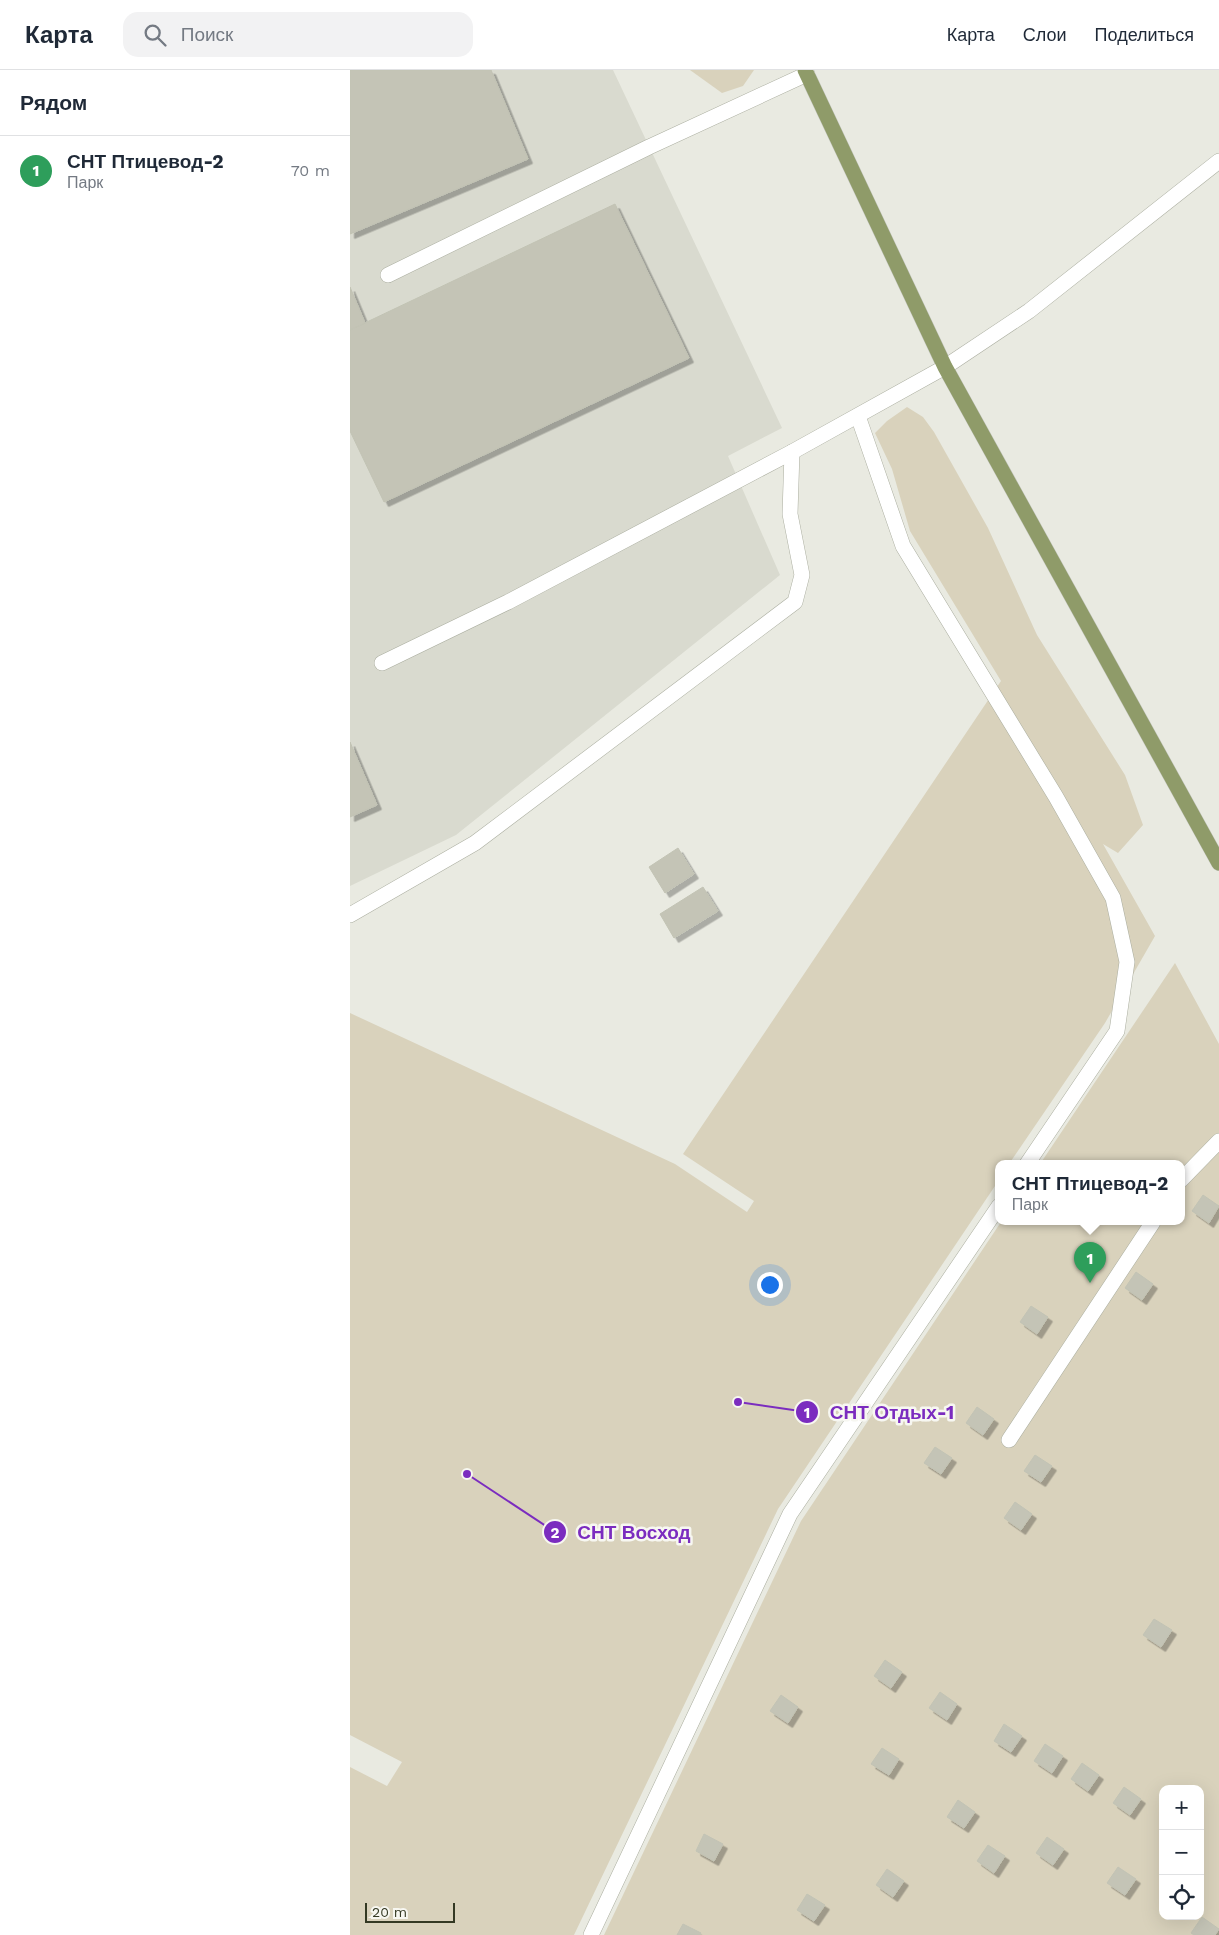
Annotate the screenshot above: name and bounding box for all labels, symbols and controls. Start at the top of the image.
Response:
search box [123,12,473,57]
text: Карта [25,21,93,49]
icon: search [141,21,169,49]
text: Поиск [181,23,233,46]
text: Карта [947,24,995,45]
text: Слои [1023,24,1067,45]
text: Поделиться [1095,24,1194,45]
text: Рядом [20,90,87,115]
text: СНТ Птицевод-2 [67,150,224,173]
text: 1 [33,161,39,180]
text: 70 m [291,161,330,180]
text: Парк [67,173,103,192]
popup [995,1160,1185,1225]
text: СНТ Птицевод-2 [1012,1172,1168,1195]
text: Парк [1012,1195,1048,1214]
pin: 1 [1074,1242,1106,1283]
your location [757,1272,783,1298]
callout: СНТ Отдых-1 [794,1395,964,1429]
text: СНТ Отдых-1 [830,1401,954,1424]
text: 1 [804,1404,810,1422]
callout: СНТ Восход [542,1515,701,1549]
text: СНТ Восход [577,1521,691,1544]
text: 2 [551,1524,560,1542]
map controls [1159,1785,1204,1920]
button: + [1159,1785,1204,1830]
button: − [1159,1830,1204,1875]
button: locate [1159,1875,1204,1920]
scale bar [365,1900,455,1923]
text: 20 m [372,1904,407,1920]

